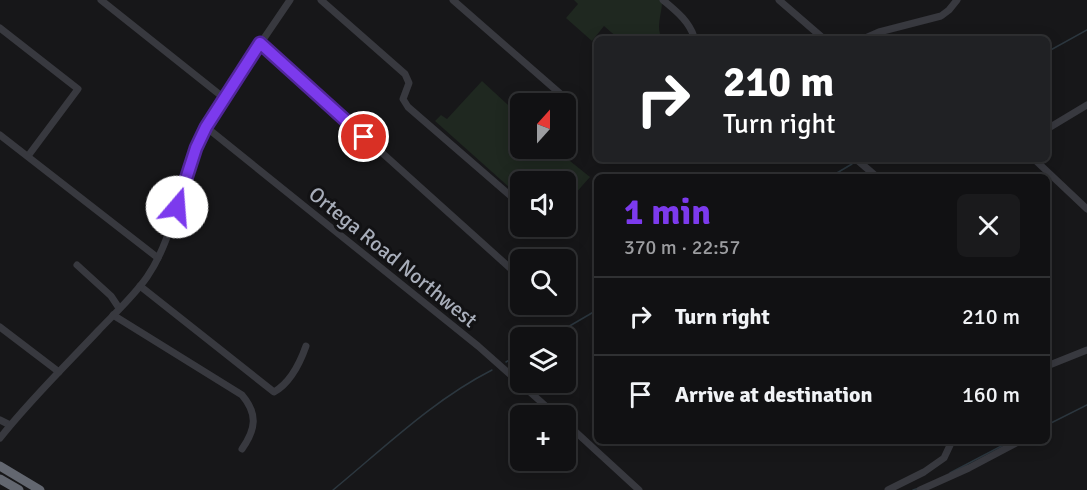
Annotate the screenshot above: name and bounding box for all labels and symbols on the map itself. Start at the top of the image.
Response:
north arrow [510,93,576,159]
pin [338,111,389,162]
position arrow [145,175,209,239]
street label: Ortega Road Northwest [303,181,483,333]

